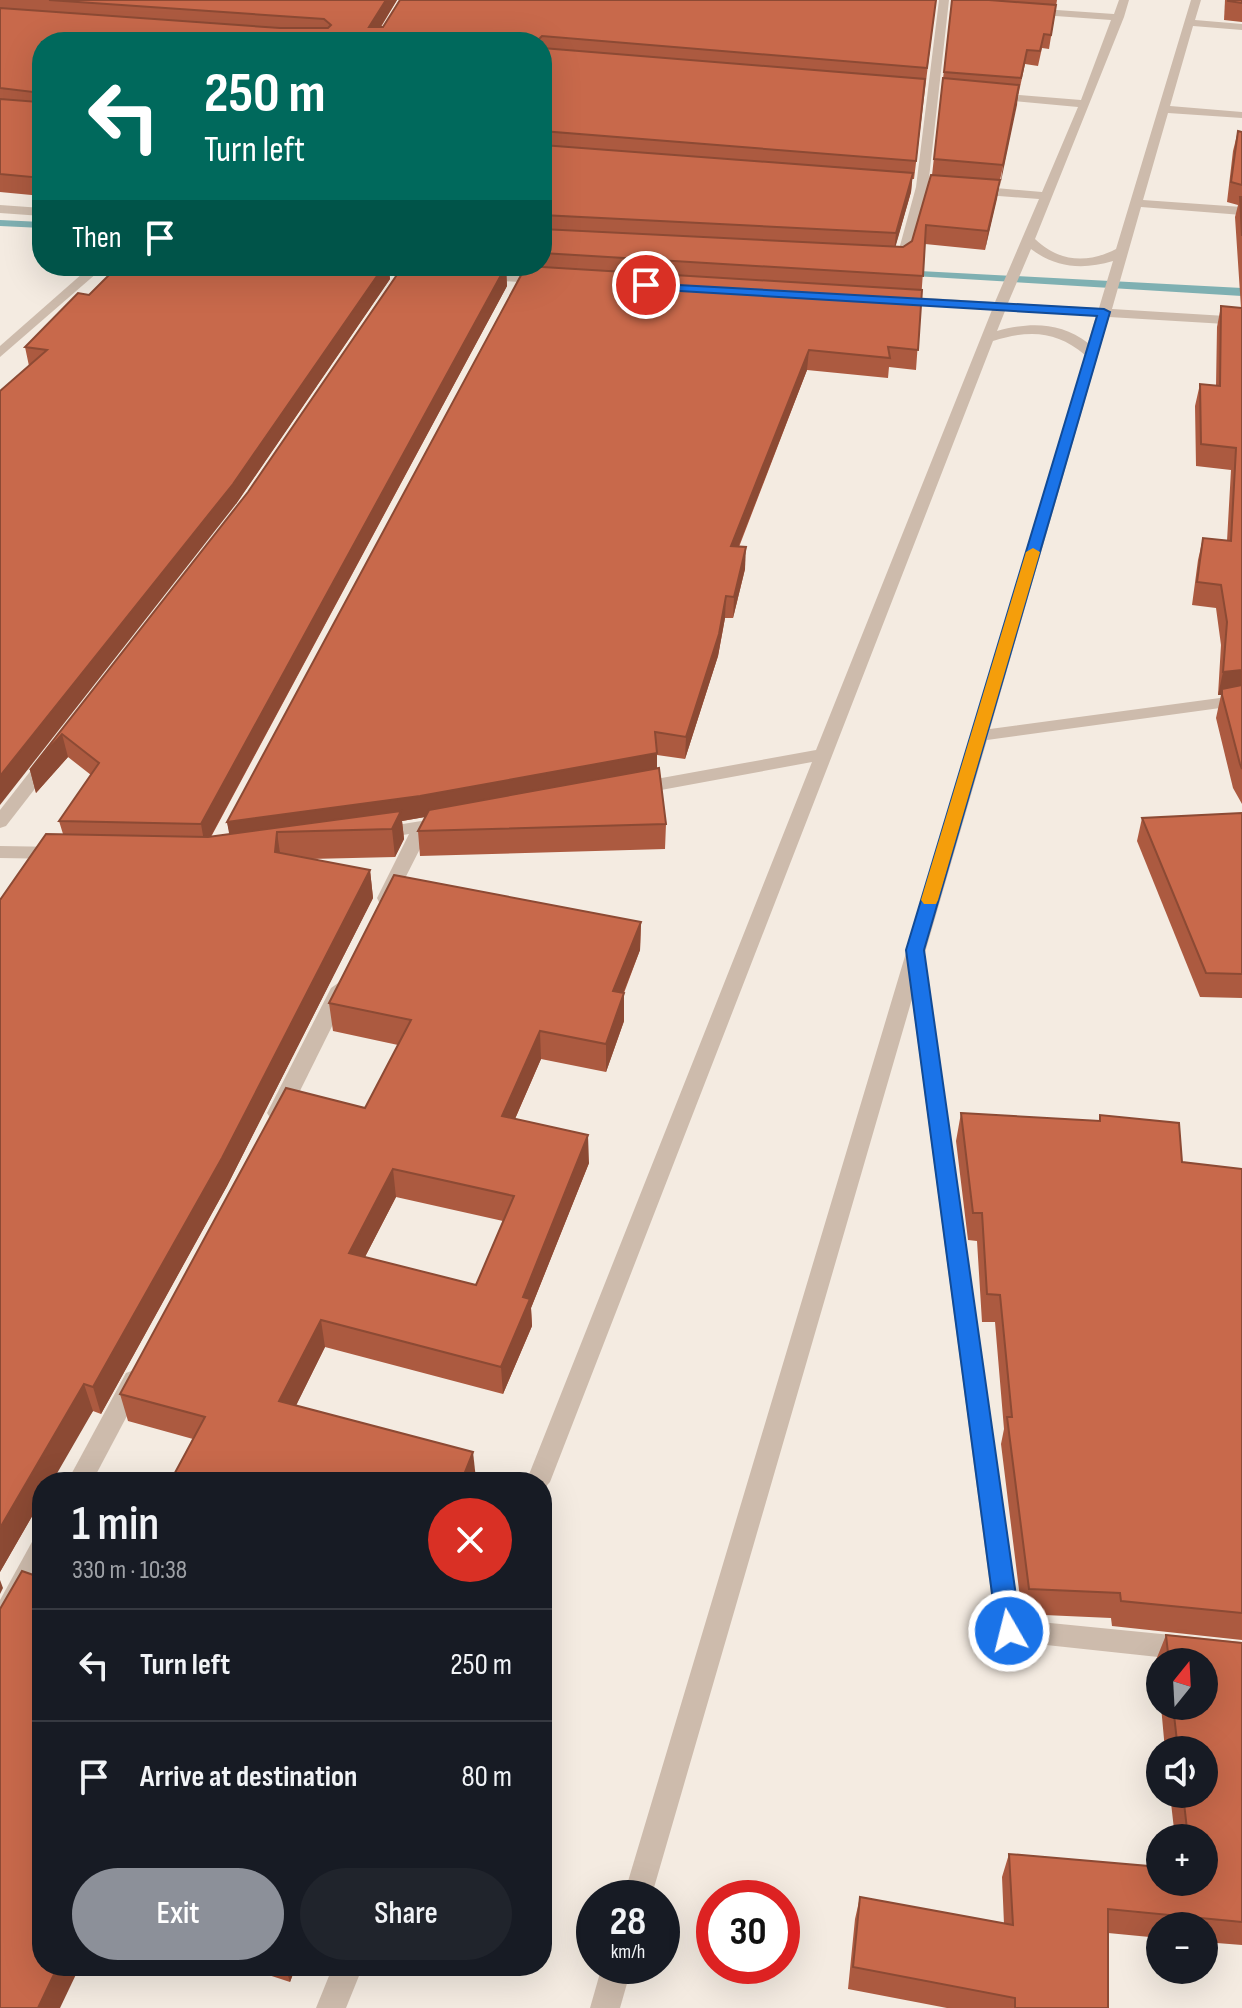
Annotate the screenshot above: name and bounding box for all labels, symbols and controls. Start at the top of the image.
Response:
text: 250 m [204,61,326,128]
icon: left [72,64,176,168]
text: Turn left [204,129,305,172]
icon: arrive [138,216,182,260]
text: Then [72,220,122,256]
pin [612,251,680,319]
icon: arrive [624,263,668,307]
text: 1 min [72,1496,159,1553]
button: close [428,1498,512,1582]
text: 330 m · 10:38 [72,1555,187,1586]
position arrow [967,1589,1051,1673]
icon: left [72,1643,116,1687]
text: Turn left [140,1647,230,1683]
text: 250 m [450,1647,512,1683]
north arrow [1146,1648,1218,1720]
map controls [1146,1648,1218,1984]
button: sound [1146,1736,1218,1808]
icon: arrive [72,1755,116,1799]
text: Arrive at destination [140,1759,357,1795]
text: 80 m [461,1759,512,1795]
button: + [1146,1824,1218,1896]
button: Exit [72,1868,284,1960]
button: Share [300,1868,512,1960]
speed limit sign: 30 [696,1880,800,1984]
text: 28 [610,1898,646,1946]
button: − [1146,1912,1218,1984]
text: km/h [611,1940,645,1964]

